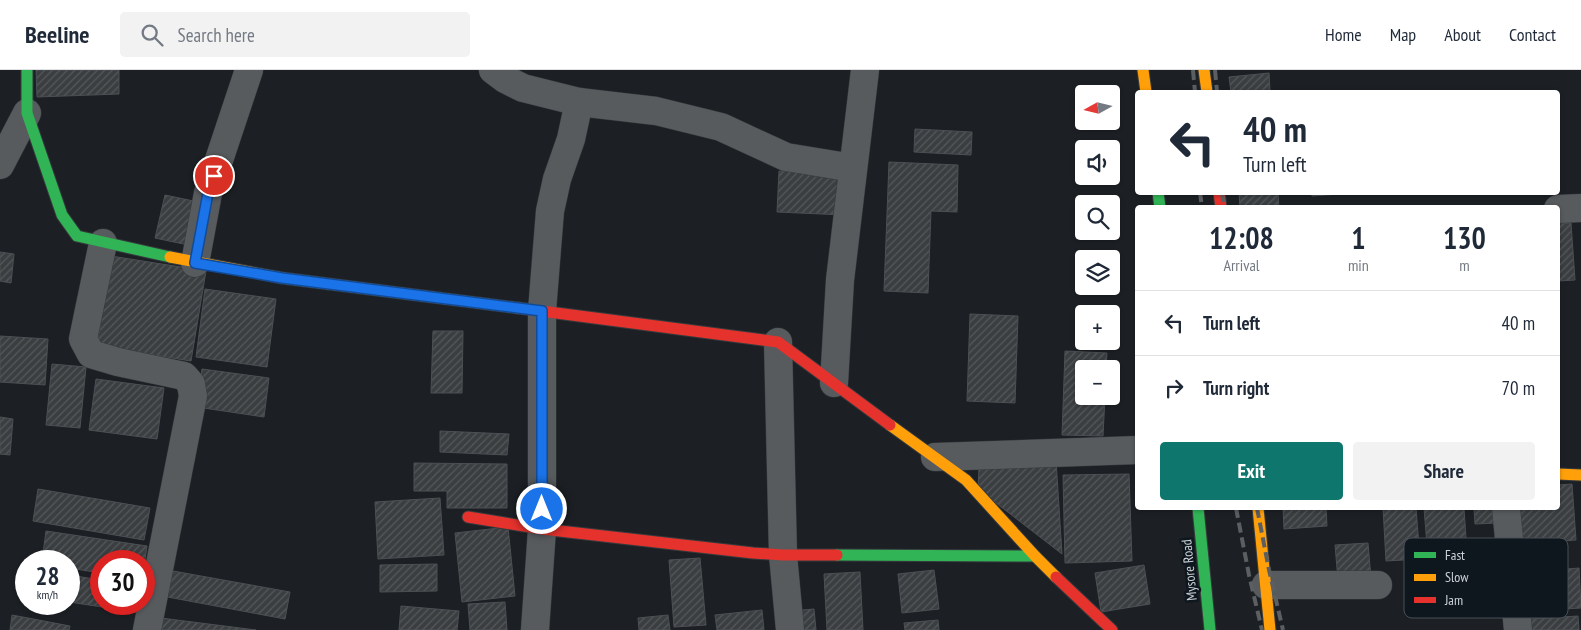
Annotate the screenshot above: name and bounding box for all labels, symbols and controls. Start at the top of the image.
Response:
search box [120,12,470,57]
text: Beeline [25,19,90,50]
icon: search [138,21,166,49]
text: Search here [178,23,255,47]
text: Home [1325,23,1362,46]
text: Map [1390,23,1416,46]
text: About [1444,23,1481,46]
text: Contact [1509,23,1556,46]
north arrow [1075,85,1120,130]
map controls [1075,85,1120,405]
text: 40 m [1243,106,1307,152]
icon: left [1160,110,1225,175]
button: sound [1075,140,1120,185]
text: Turn left [1243,150,1307,178]
pin [193,155,235,197]
icon: arrive [200,162,228,190]
button: search [1075,195,1120,240]
text: 12:08 [1209,218,1274,257]
text: 1 [1351,218,1366,257]
text: 130 [1443,218,1486,257]
button: layers [1075,250,1120,295]
text: Arrival [1223,255,1260,275]
text: min [1348,255,1369,275]
text: m [1459,255,1470,275]
button: + [1075,305,1120,350]
icon: left [1160,309,1188,337]
text: Turn left [1203,311,1260,335]
text: 40 m [1502,311,1535,335]
button: − [1075,360,1120,405]
icon: right [1160,374,1188,402]
text: Turn right [1203,376,1269,400]
text: 70 m [1502,376,1535,400]
button: Exit [1160,442,1343,500]
button: Share [1353,442,1535,500]
position arrow [515,482,567,534]
legend [1404,538,1568,618]
street label: Mysore Road [1177,539,1201,601]
text: Fast [1445,546,1465,564]
speed limit sign: 30 [90,550,155,615]
text: 28 [36,560,59,592]
text: Slow [1445,568,1469,586]
text: km/h [37,587,58,602]
text: Jam [1444,591,1463,609]

